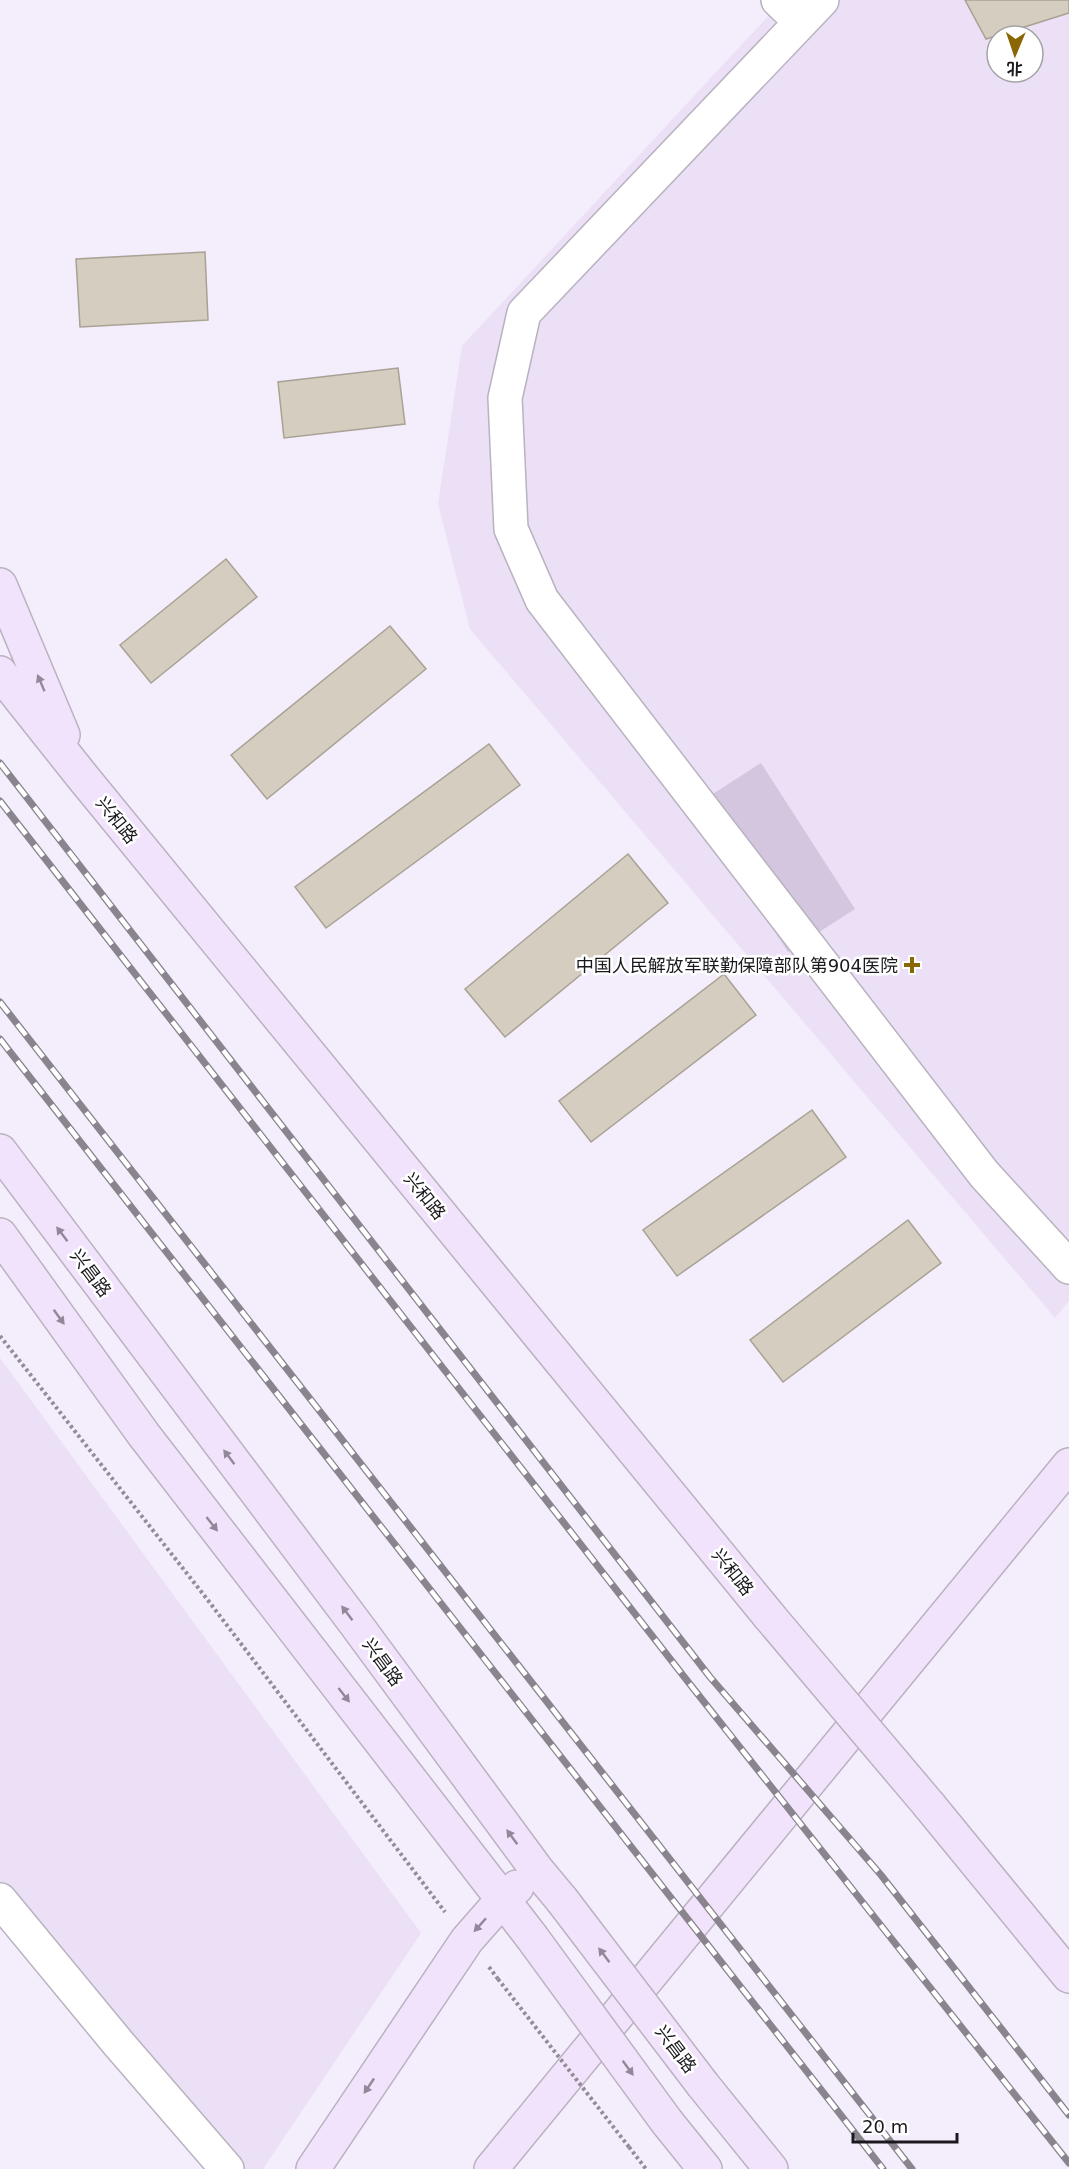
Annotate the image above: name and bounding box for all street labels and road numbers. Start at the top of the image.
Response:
street label: 兴和路 [92,792,142,848]
street label: 兴和路 [400,1168,450,1224]
street label: 兴昌路 [66,1245,116,1301]
street label: 兴和路 [708,1544,758,1600]
street label: 兴昌路 [359,1634,407,1690]
street label: 兴昌路 [651,2021,701,2077]

